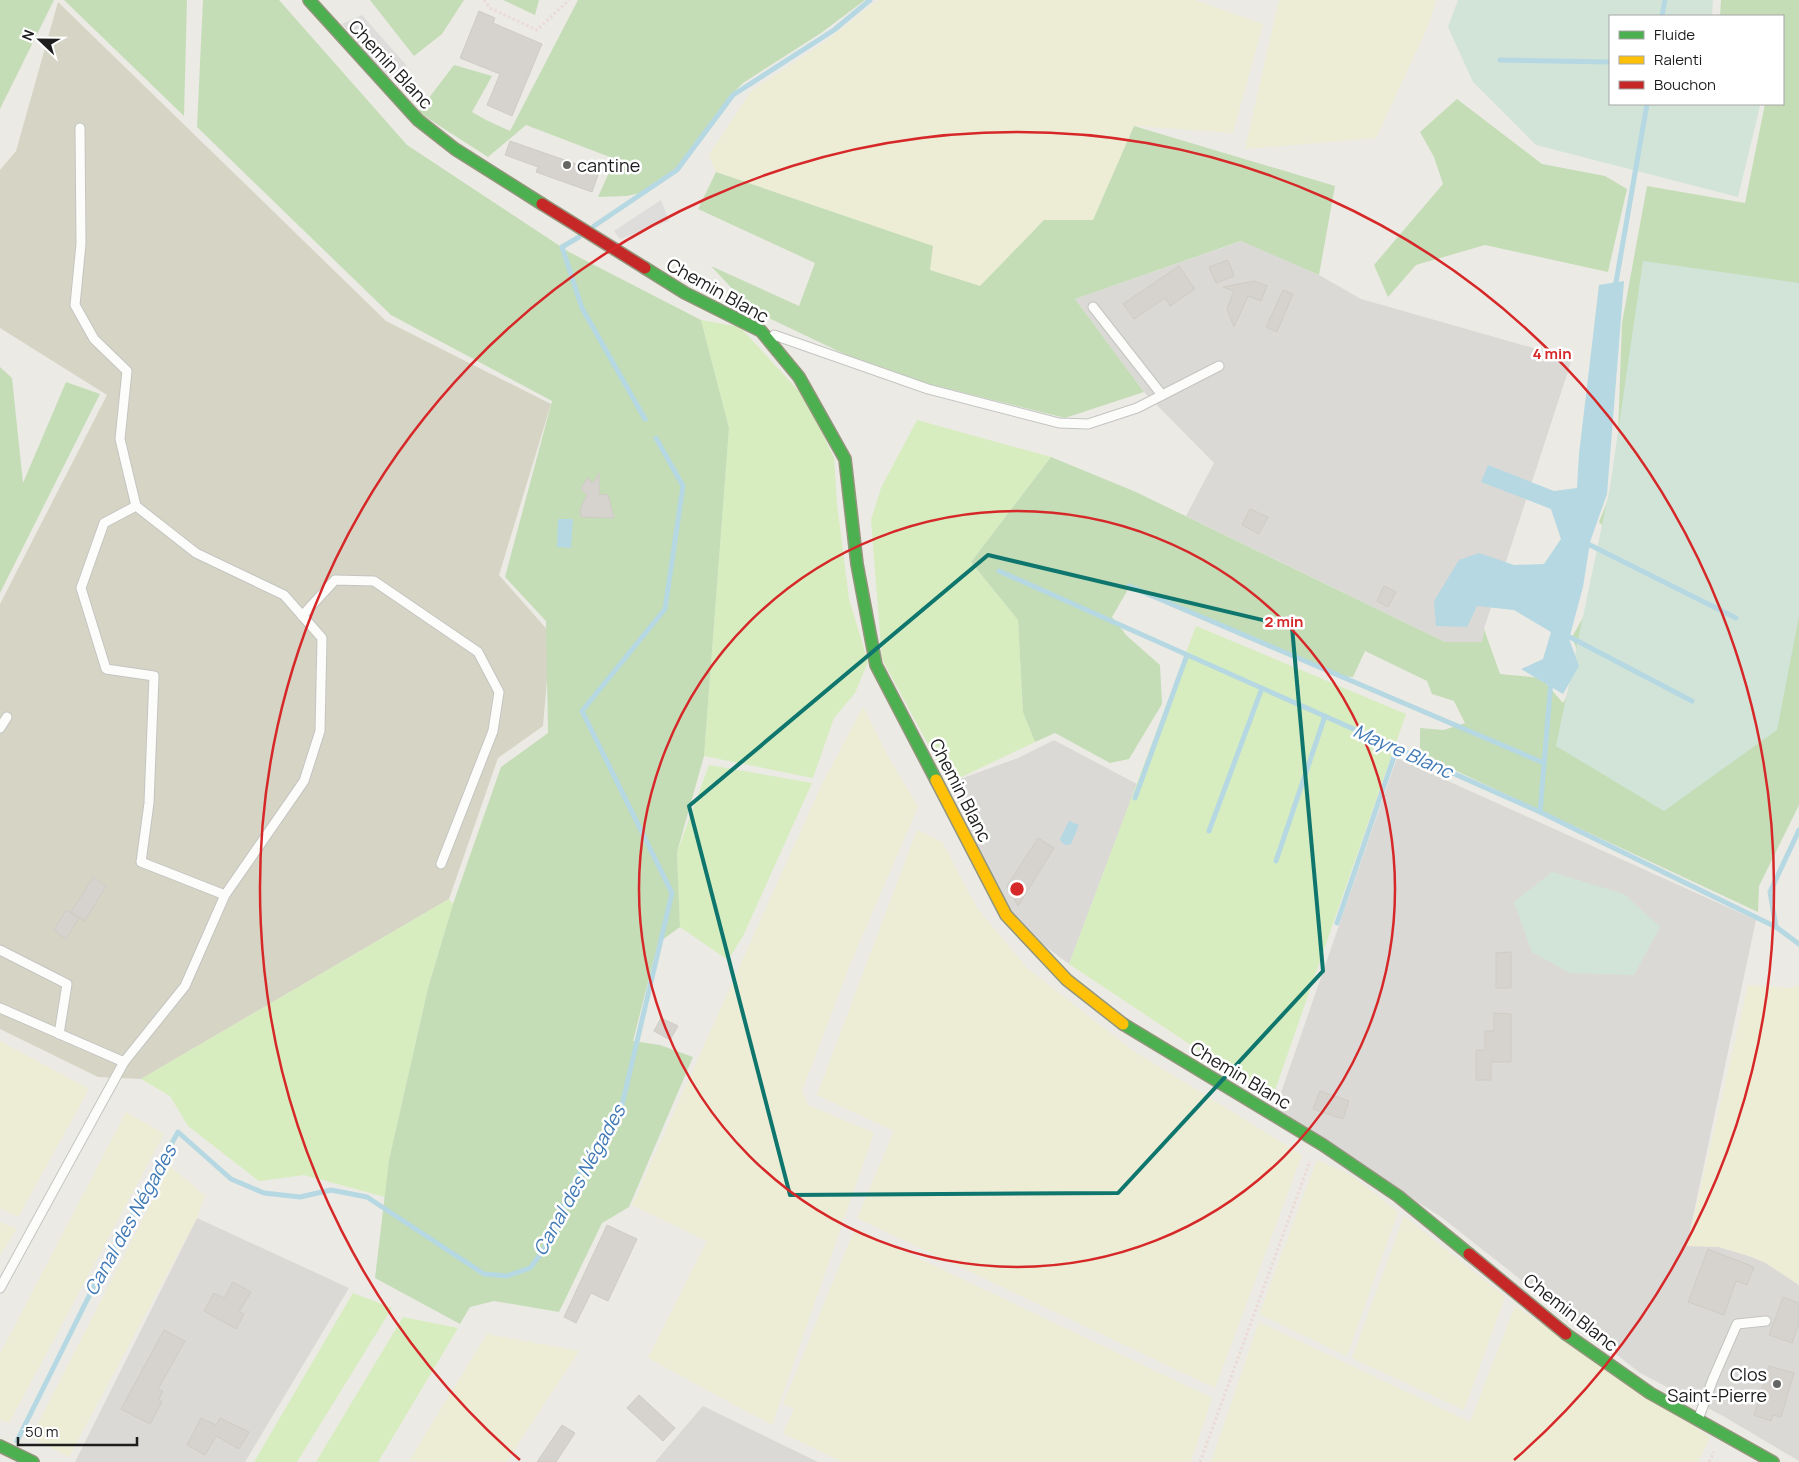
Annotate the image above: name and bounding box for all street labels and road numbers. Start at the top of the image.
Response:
street label: Chemin Blanc [344,14,438,114]
street label: Chemin Blanc [663,252,773,328]
street label: Chemin Blanc [925,734,997,846]
street label: Chemin Blanc [1186,1036,1296,1115]
street label: Chemin Blanc [1519,1268,1623,1356]

